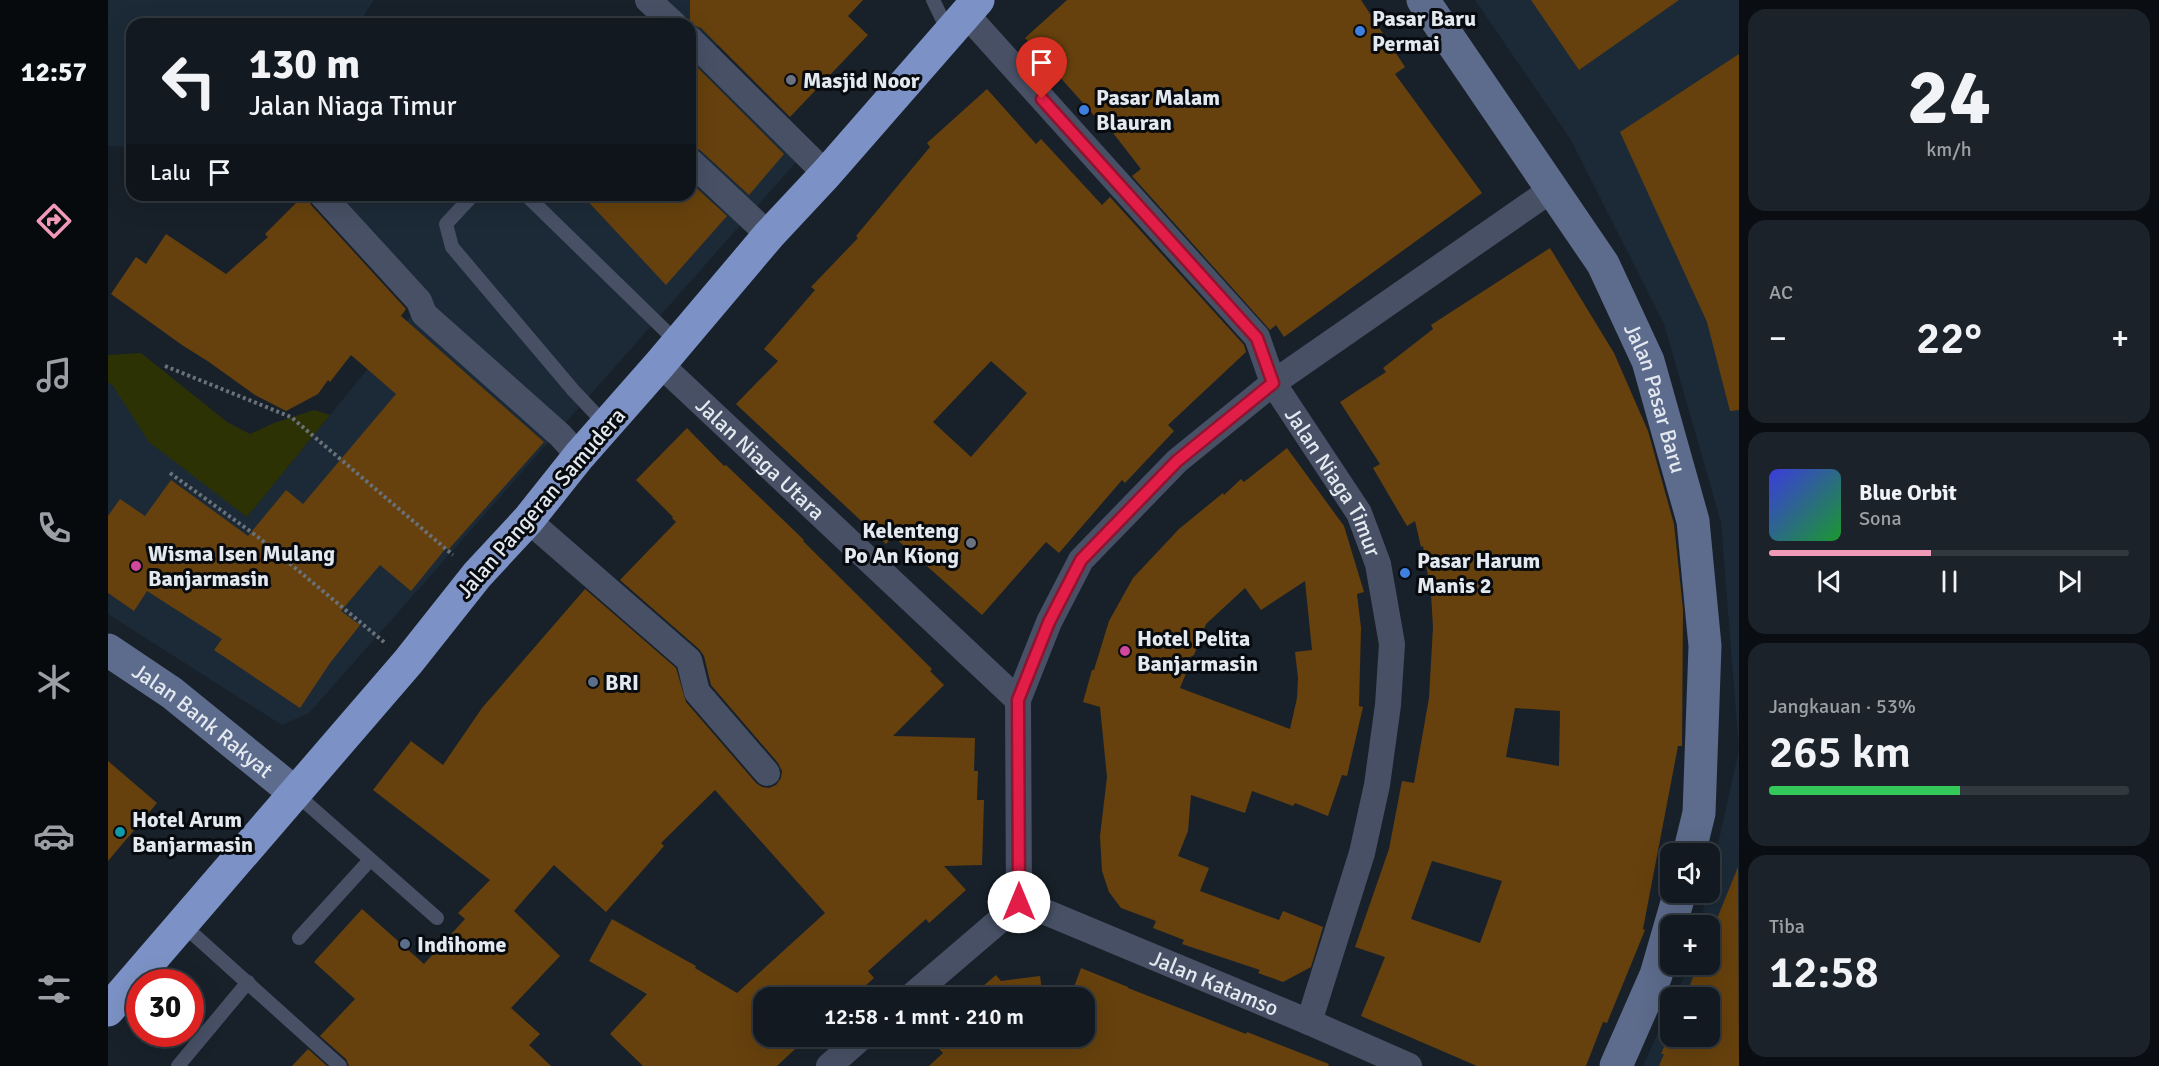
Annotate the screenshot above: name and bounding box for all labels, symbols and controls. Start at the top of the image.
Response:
place label: Pasar Baru Permai [1372,5,1476,57]
marker: Pasar Baru Permai [1353,24,1367,38]
pin [1016,37,1067,99]
text: 130 m [249,39,360,90]
icon: left [150,42,228,120]
icon: arrive [1025,46,1058,79]
text: 24 [1907,50,1991,146]
text: 12:57 [21,56,87,89]
place label: Masjid Noor [803,67,920,94]
marker: Masjid Noor [784,73,798,87]
place label: Pasar Malam Blauran [1096,84,1220,136]
text: Jalan Niaga Timur [249,90,456,123]
marker: Pasar Malam Blauran [1077,103,1091,117]
text: km/h [1926,137,1972,162]
icon: arrive [203,156,236,189]
text: Lalu [150,159,191,186]
icon: directions [33,200,75,242]
text: AC [1769,280,1793,305]
text: 22° [1916,311,1982,366]
street label: Jalan Pasar Baru [1619,318,1692,476]
text: − [1769,318,1787,359]
text: + [2111,318,2129,359]
icon: music [33,354,75,396]
street label: Jalan Niaga Utara [690,391,831,526]
street label: Jalan Pangeran Samudera [451,402,631,604]
street label: Jalan Niaga Timur [1279,402,1387,560]
text: Blue Orbit [1859,479,1957,506]
text: Sona [1859,506,1902,531]
icon: phone [33,507,75,549]
place label: Kelenteng Po An Kiong [844,517,959,569]
marker: Kelenteng Po An Kiong [964,536,978,550]
place label: Wisma Isen Mulang Banjarmasin [148,540,335,592]
place label: Pasar Harum Manis 2 [1417,547,1541,599]
marker: Wisma Isen Mulang Banjarmasin [129,559,143,573]
icon: previous [1813,565,1846,598]
icon: pause [1933,565,1966,598]
icon: next [2053,565,2086,598]
marker: Pasar Harum Manis 2 [1398,566,1412,580]
place label: Hotel Pelita Banjarmasin [1137,625,1258,677]
marker: Hotel Pelita Banjarmasin [1118,644,1132,658]
street label: Jalan Bank Rakyat [127,657,279,783]
icon: climate [33,661,75,703]
place label: BRI [605,669,639,696]
marker: BRI [586,675,600,689]
text: Jangkauan · 53% [1769,694,1916,719]
text: 265 km [1769,725,1911,780]
place label: Hotel Arum Banjarmasin [132,806,253,858]
icon: car [33,815,75,857]
marker: Hotel Arum Banjarmasin [113,825,127,839]
map controls [1660,843,1720,1047]
button: sound [1660,843,1720,903]
position arrow [987,870,1051,934]
text: Tiba [1769,914,1805,939]
button: + [1660,915,1720,975]
place label: Indihome [417,931,507,958]
marker: Indihome [398,937,412,951]
street label: Jalan Katamso [1146,944,1283,1021]
text: 12:58 [1769,945,1879,1000]
icon: filters [33,968,75,1010]
speed limit sign: 30 [126,969,204,1047]
button: − [1660,987,1720,1047]
text: 12:58 · 1 mnt · 210 m [824,1003,1024,1030]

